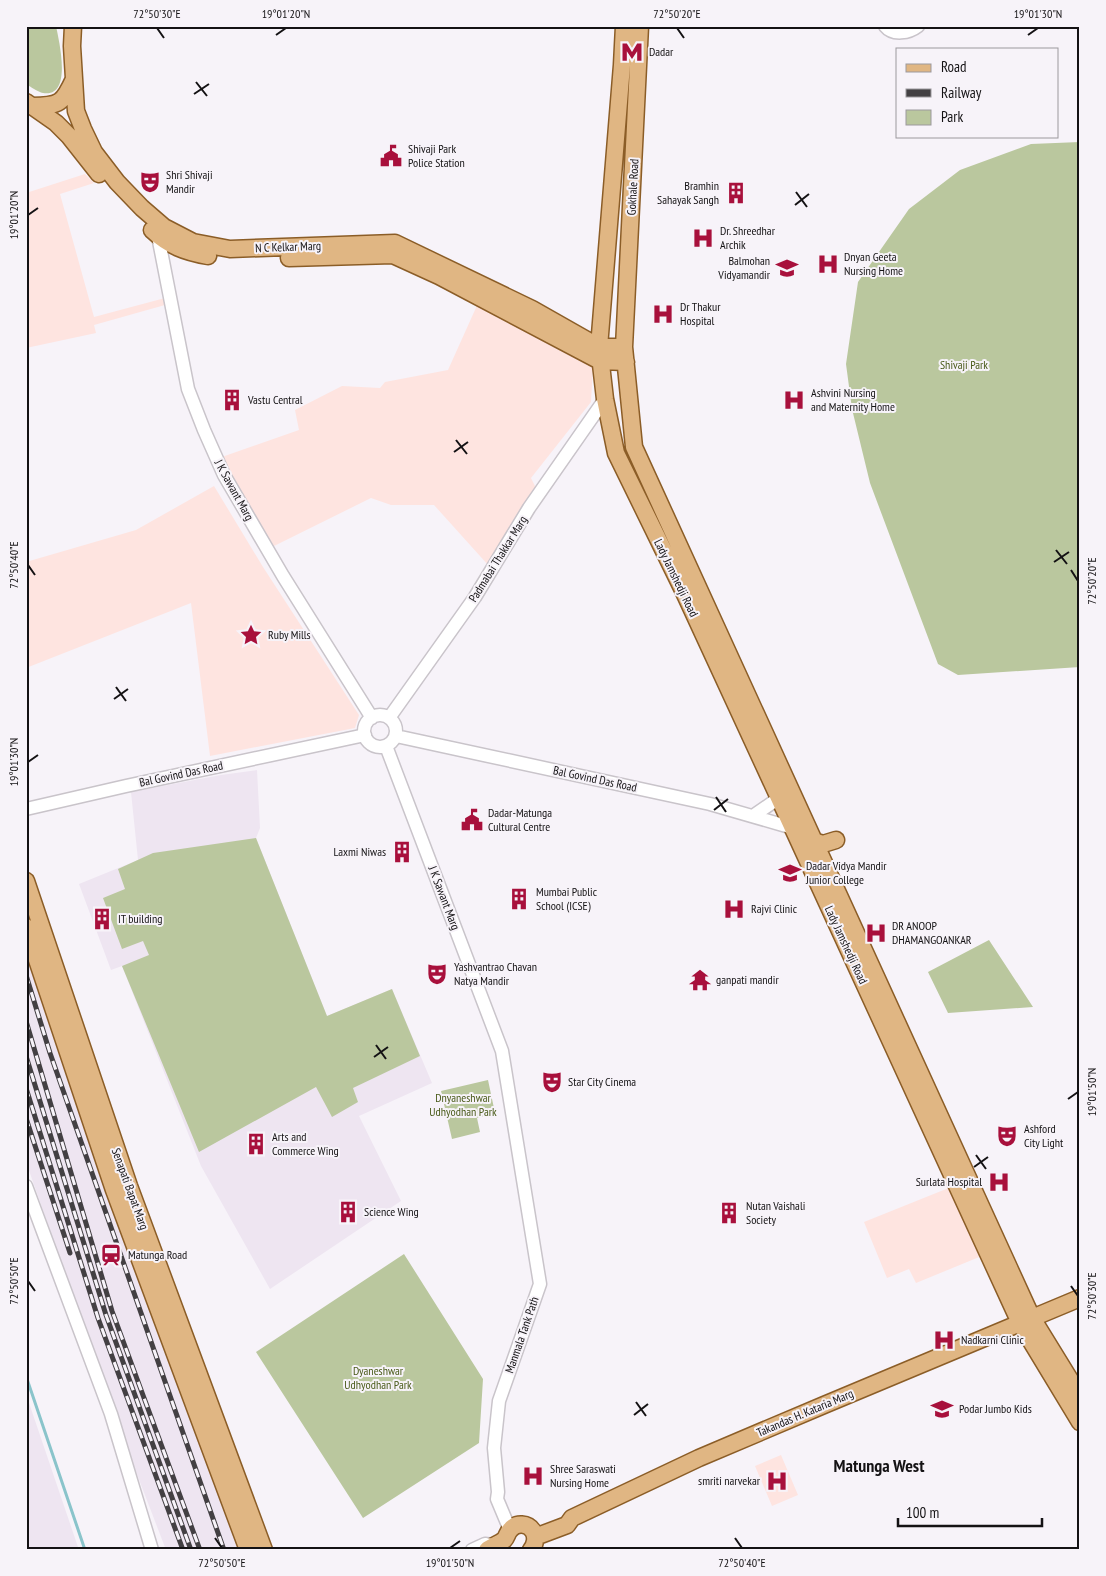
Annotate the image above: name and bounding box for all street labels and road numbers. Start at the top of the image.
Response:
street label: Gokhale Road [624,158,641,216]
street label: N C Kelkar Marg [255,238,321,255]
street label: J K Sawant Marg [211,456,257,523]
street label: Padmabai Thakkar Marg [465,513,530,605]
street label: Lady Jamshedji Road [651,536,702,619]
street label: Bal Govind Das Road [138,757,224,790]
street label: Bal Govind Das Road [552,762,638,795]
street label: J K Sawant Marg [425,863,464,932]
street label: Lady Jamshedji Road [822,903,871,986]
street label: Senapati Bapat Marg [109,1146,152,1232]
street label: Manmala Tank Path [501,1295,542,1375]
street label: Takandas H. Kataria Marg [754,1385,855,1440]

